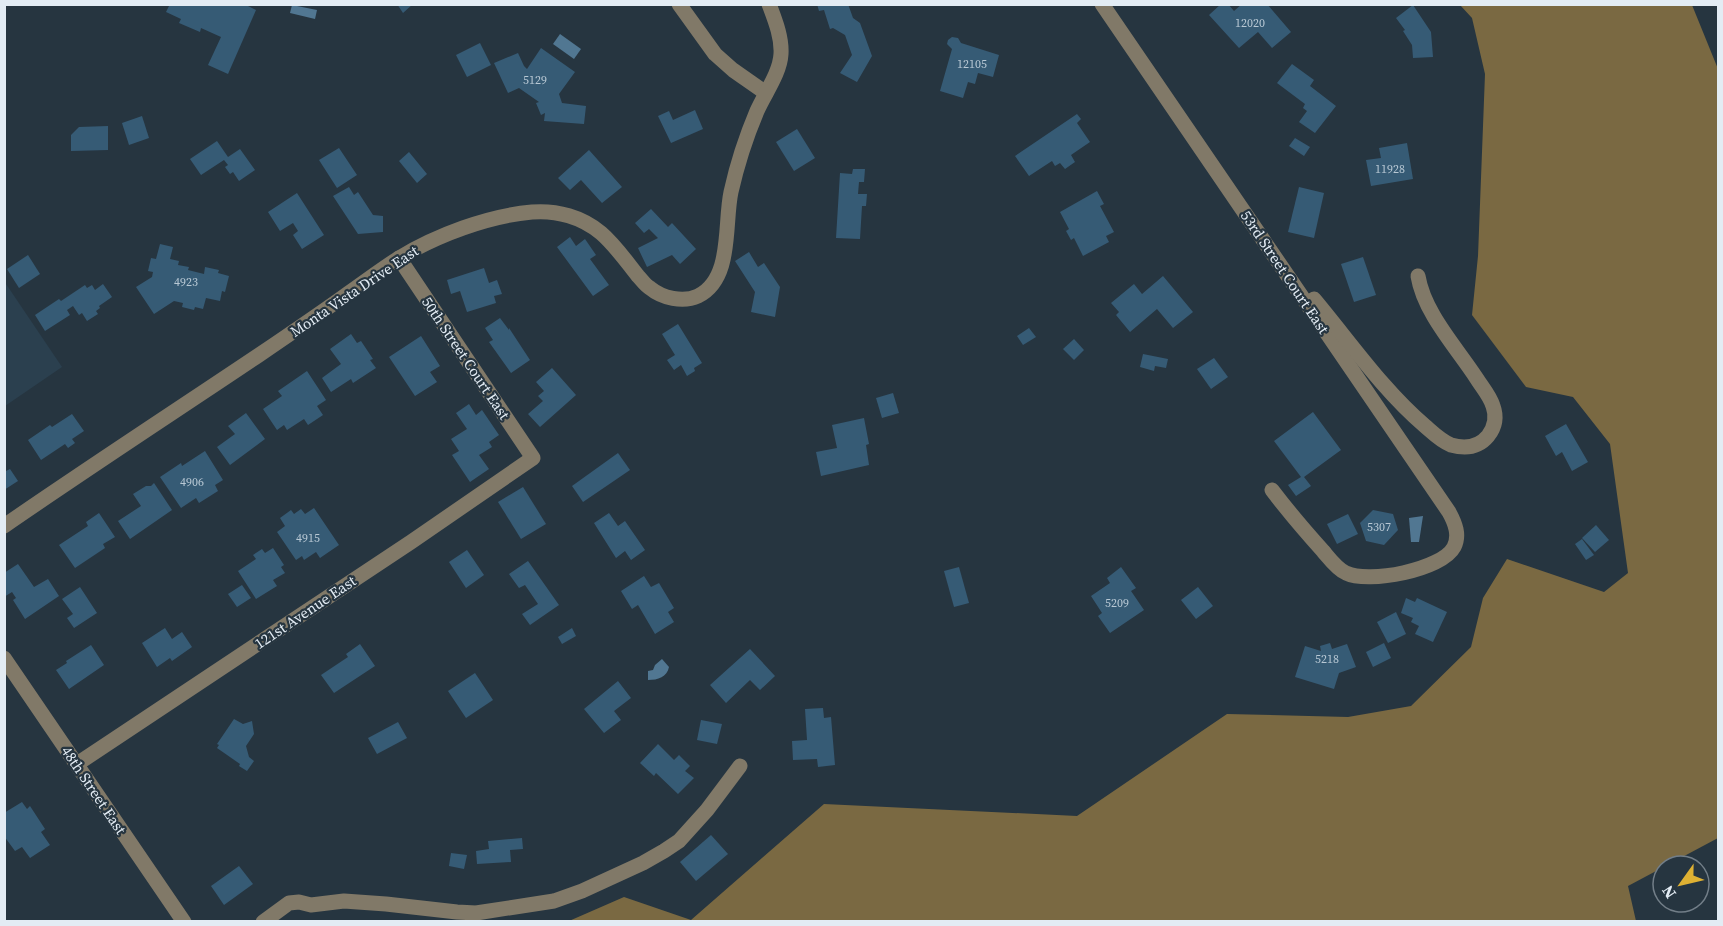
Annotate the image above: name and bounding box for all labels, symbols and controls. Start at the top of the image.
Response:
house number: 12020 [1235,15,1265,31]
house number: 12105 [957,56,987,72]
house number: 5129 [523,72,547,88]
house number: 11928 [1375,161,1405,177]
street label: 53rd Street Court East [1236,206,1334,338]
street label: Monta Vista Drive East [286,240,422,342]
house number: 4923 [174,274,198,290]
street label: 50th Street Court East [417,292,515,424]
house number: 4906 [180,474,204,490]
house number: 5307 [1367,519,1391,535]
house number: 4915 [296,530,320,546]
street label: 121st Avenue East [250,570,360,654]
house number: 5209 [1105,595,1129,611]
house number: 5218 [1315,651,1339,667]
street label: 48th Street East [57,742,131,839]
north arrow [1651,854,1711,914]
text: N [1656,881,1681,903]

